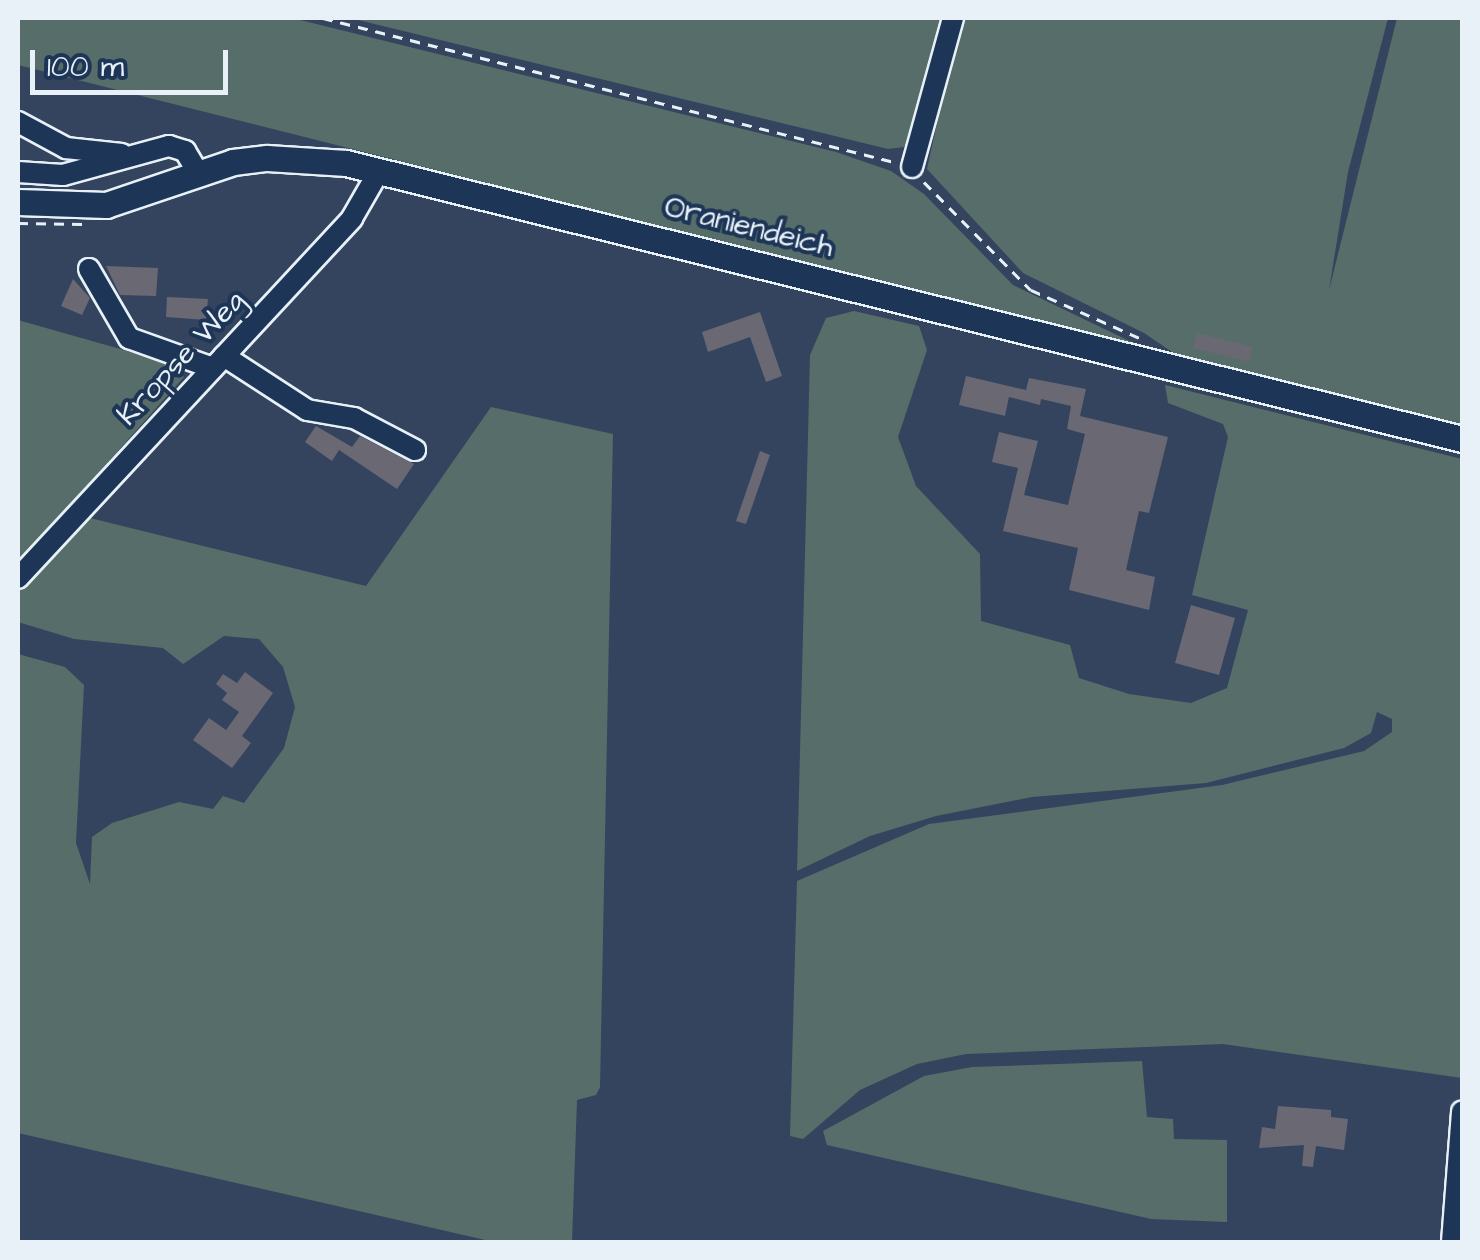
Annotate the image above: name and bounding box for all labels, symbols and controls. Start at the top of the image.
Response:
scale bar [35,30,232,92]
text: 100 m [47,46,124,88]
street label: Oraniendeich [661,189,837,265]
street label: Kropse Weg [109,283,253,433]

